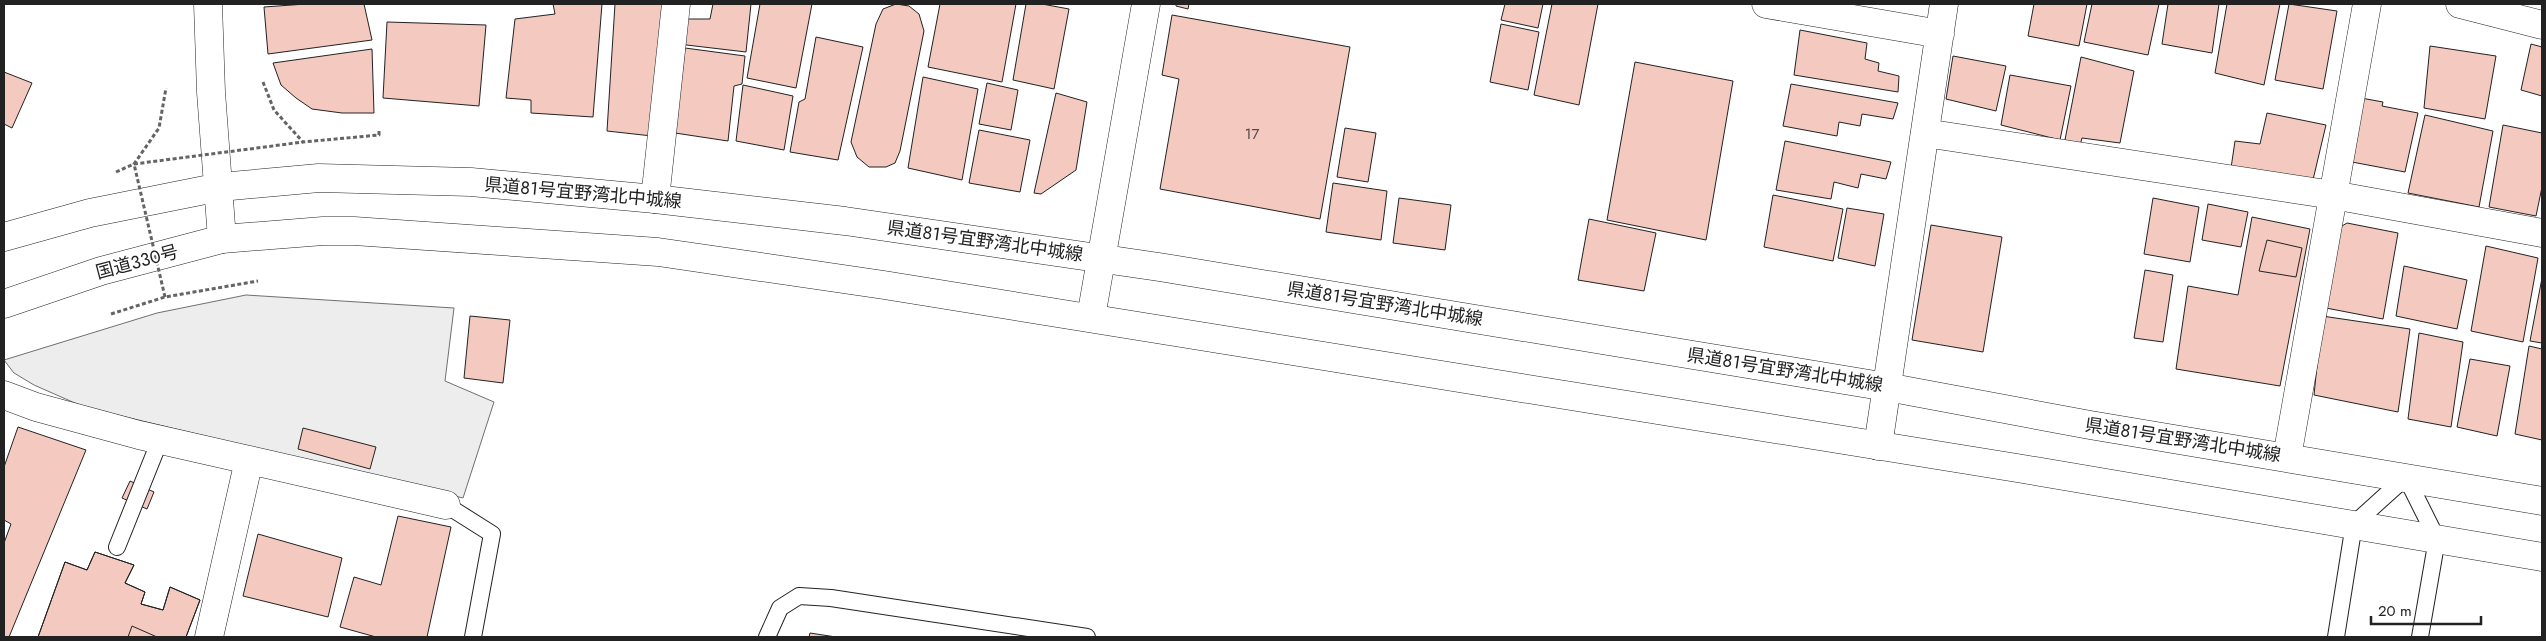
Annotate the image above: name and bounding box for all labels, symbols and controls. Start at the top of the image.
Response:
house number: 17 [1245,123,1259,145]
street label: 県道81号宜野湾北中城線 [483,171,683,215]
street label: 県道81号宜野湾北中城線 [885,214,1085,268]
street label: 国道330号 [93,239,181,285]
street label: 県道81号宜野湾北中城線 [1285,276,1485,332]
street label: 県道81号宜野湾北中城線 [1685,342,1885,398]
street label: 県道81号宜野湾北中城線 [2083,412,2283,468]
scale bar [2371,594,2481,626]
text: 20 m [2378,600,2412,622]

